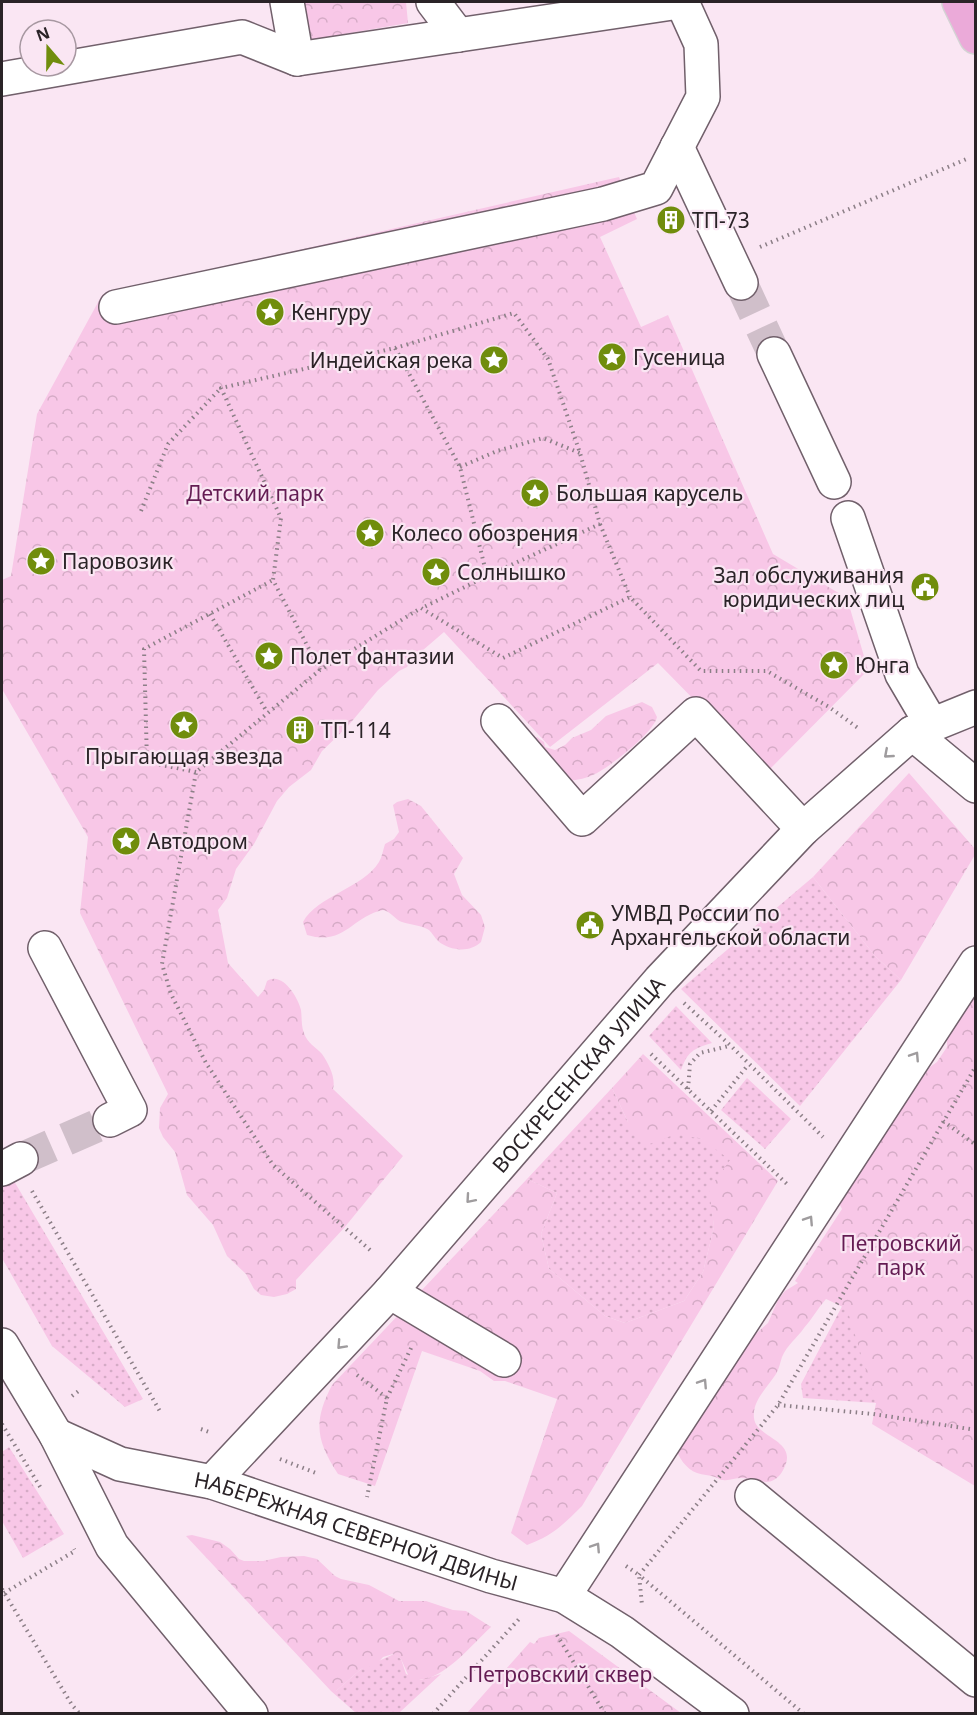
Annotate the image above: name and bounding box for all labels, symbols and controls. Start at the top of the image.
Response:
north arrow [18,18,78,78]
text: N [33,21,53,46]
building icon: ТП-73 [655,204,687,236]
place label: ТП-73 [692,206,750,234]
place icon: Кенгуру [254,296,286,328]
place label: Кенгуру [291,298,371,326]
place icon: Гусеница [596,341,628,373]
place label: Гусеница [633,343,726,371]
place icon: Индейская река [478,344,510,376]
place label: Индейская река [310,346,473,374]
place icon: Большая карусель [519,477,551,509]
park label: Детский парк [186,479,324,507]
place label: Большая карусель [556,479,743,507]
place icon: Колесо обозрения [354,517,386,549]
place label: Колесо обозрения [391,519,578,547]
place icon: Паровозик [25,545,57,577]
place label: Паровозик [62,547,173,575]
place icon: Солнышко [420,556,452,588]
place label: Солнышко [457,558,566,586]
place label: Зал обслуживания юридических лиц [713,561,904,613]
public building icon: Зал обслуживания юридических лиц [909,571,941,603]
place icon: Полет фантазии [253,640,285,672]
place label: Полет фантазии [290,642,455,670]
place icon: Юнга [818,649,850,681]
place label: Юнга [855,651,910,679]
place icon: Прыгающая звезда [168,709,200,741]
building icon: ТП-114 [284,714,316,746]
place label: ТП-114 [321,716,391,744]
place label: Прыгающая звезда [85,742,283,770]
one-way arrow [884,747,895,758]
place icon: Автодром [110,825,142,857]
place label: Автодром [147,827,248,855]
place label: УМВД России по Архангельской области [611,899,850,951]
public building icon: УМВД России по Архангельской области [574,909,606,941]
street label: ВОСКРЕСЕНСКАЯ УЛИЦА [486,970,671,1178]
one-way arrow [907,1052,919,1062]
one-way arrow [466,1192,477,1203]
one-way arrow [801,1216,813,1226]
park label: Петровский парк [840,1229,962,1281]
one-way arrow [337,1337,348,1348]
one-way arrow [695,1379,706,1390]
street label: НАБЕРЕЖНАЯ СЕВЕРНОЙ ДВИНЫ [192,1465,521,1597]
one-way arrow [589,1543,601,1553]
park label: Петровский сквер [468,1660,652,1688]

